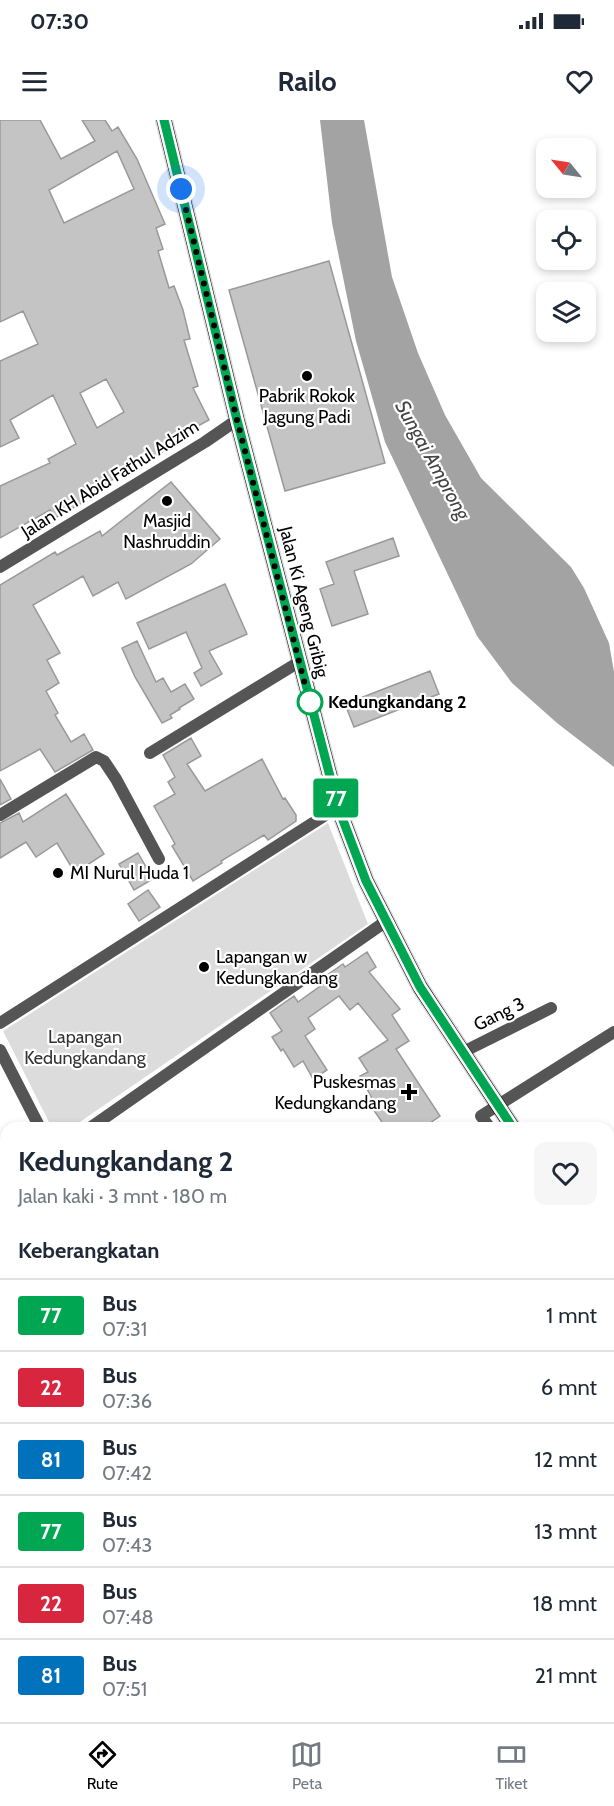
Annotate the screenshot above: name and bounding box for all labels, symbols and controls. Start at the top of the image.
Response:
text: 07:30 [30,8,89,35]
icon: menu [18,65,51,98]
text: Railo [277,65,337,98]
icon: heart [563,65,596,98]
north arrow [536,138,596,198]
map controls [536,138,596,342]
your location [166,174,196,204]
button: locate [536,210,596,270]
button: layers [536,282,596,342]
marker: Pabrik Rokok Jagung Padi [300,369,314,383]
place label: Pabrik Rokok Jagung Padi [259,385,356,428]
water label: Sungai Amprong [390,396,476,525]
street label: Jalan KH Abid Fathul Adzim [16,415,203,543]
marker: Masjid Nashruddin [160,494,174,508]
place label: Masjid Nashruddin [123,510,211,553]
street label: Jalan Ki Ageng Gribig [274,523,334,681]
marker: Kedungkandang 2 [297,689,323,715]
place label: Kedungkandang 2 [328,691,466,713]
line badge: 77 [309,778,363,818]
text: 77 [325,786,347,811]
place label: MI Nurul Huda 1 [70,862,189,884]
marker: MI Nurul Huda 1 [51,866,65,880]
place label: Lapangan w Kedungkandang [216,946,339,989]
marker: Lapangan w Kedungkandang [197,960,211,974]
street label: Gang 3 [470,992,528,1036]
park label: Lapangan Kedungkandang [24,1026,147,1069]
place label: Puskesmas Kedungkandang [274,1071,397,1114]
marker: Puskesmas Kedungkandang [400,1083,418,1101]
button: heart [534,1142,597,1205]
text: Kedungkandang 2 [18,1144,233,1178]
text: Jalan kaki · 3 mnt · 180 m [18,1184,227,1208]
text: Keberangkatan [18,1237,160,1264]
text: Bus [102,1290,137,1317]
text: 1 mnt [546,1302,597,1329]
text: 77 [40,1303,62,1328]
text: 07:31 [102,1317,147,1341]
text: Bus [102,1362,137,1389]
text: 6 mnt [541,1374,597,1401]
text: 22 [40,1375,62,1400]
text: 07:36 [102,1389,152,1413]
text: Bus [102,1434,137,1461]
text: 12 mnt [535,1446,597,1473]
text: 81 [41,1447,61,1472]
text: 07:42 [102,1461,152,1485]
text: Bus [102,1506,137,1533]
text: 13 mnt [534,1518,597,1545]
text: 77 [40,1519,62,1544]
text: 07:43 [102,1533,152,1557]
text: Bus [102,1578,137,1605]
text: 18 mnt [533,1590,597,1617]
text: 22 [40,1591,62,1616]
text: 07:48 [102,1605,154,1629]
text: Bus [102,1650,137,1677]
text: 21 mnt [535,1662,597,1689]
text: 81 [41,1663,61,1688]
text: 07:51 [102,1677,147,1701]
tab: Rute [86,1738,119,1793]
tab: Peta [290,1738,323,1793]
tab: Tiket [495,1738,528,1793]

